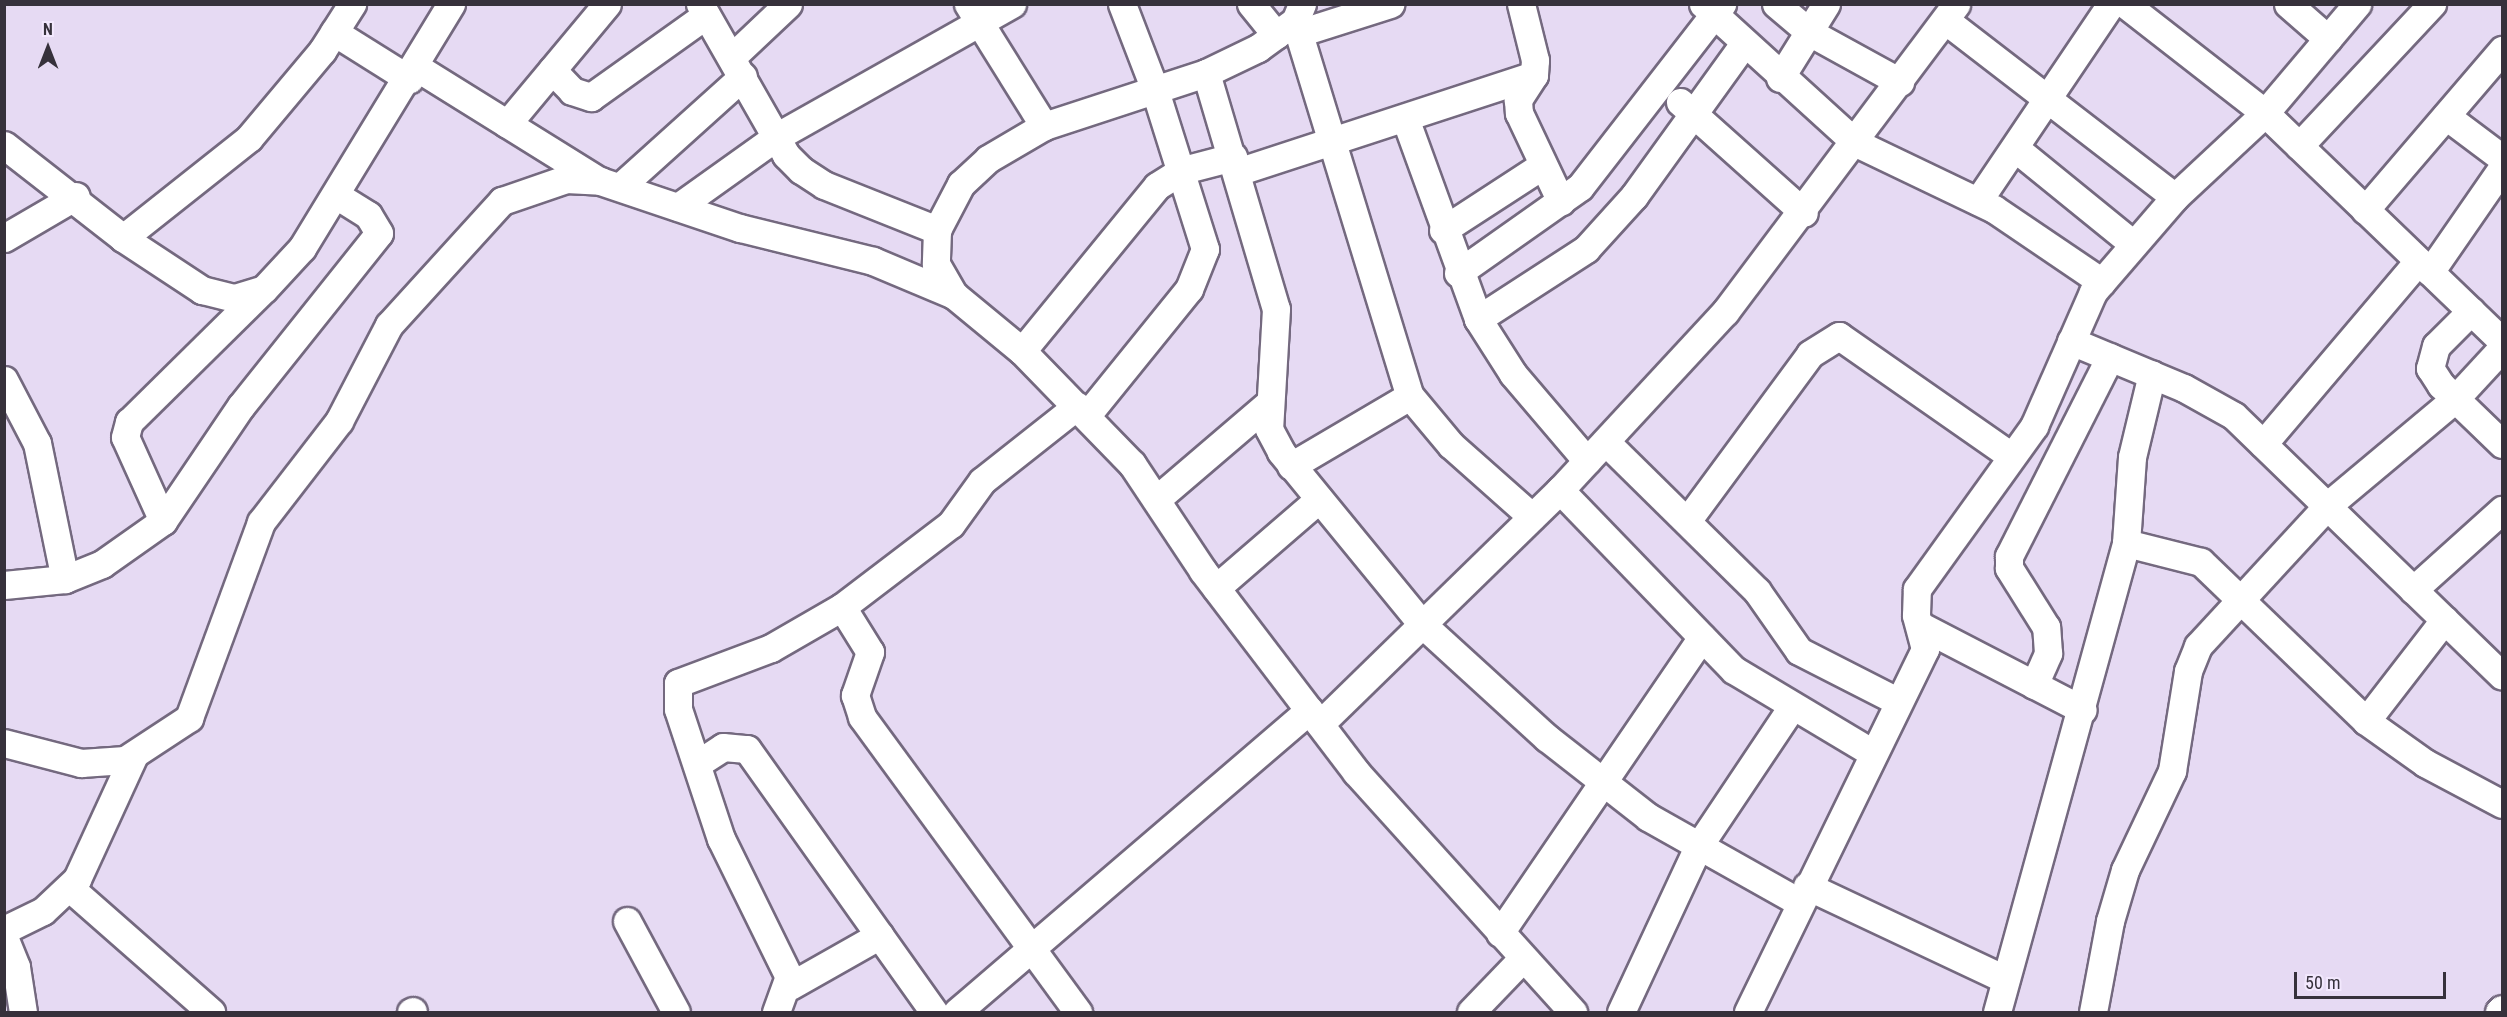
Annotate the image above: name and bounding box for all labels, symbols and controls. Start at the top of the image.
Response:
north arrow [18,18,78,78]
text: N [43,20,53,39]
scale bar [2297,960,2448,998]
text: 50 m [2305,972,2340,993]

